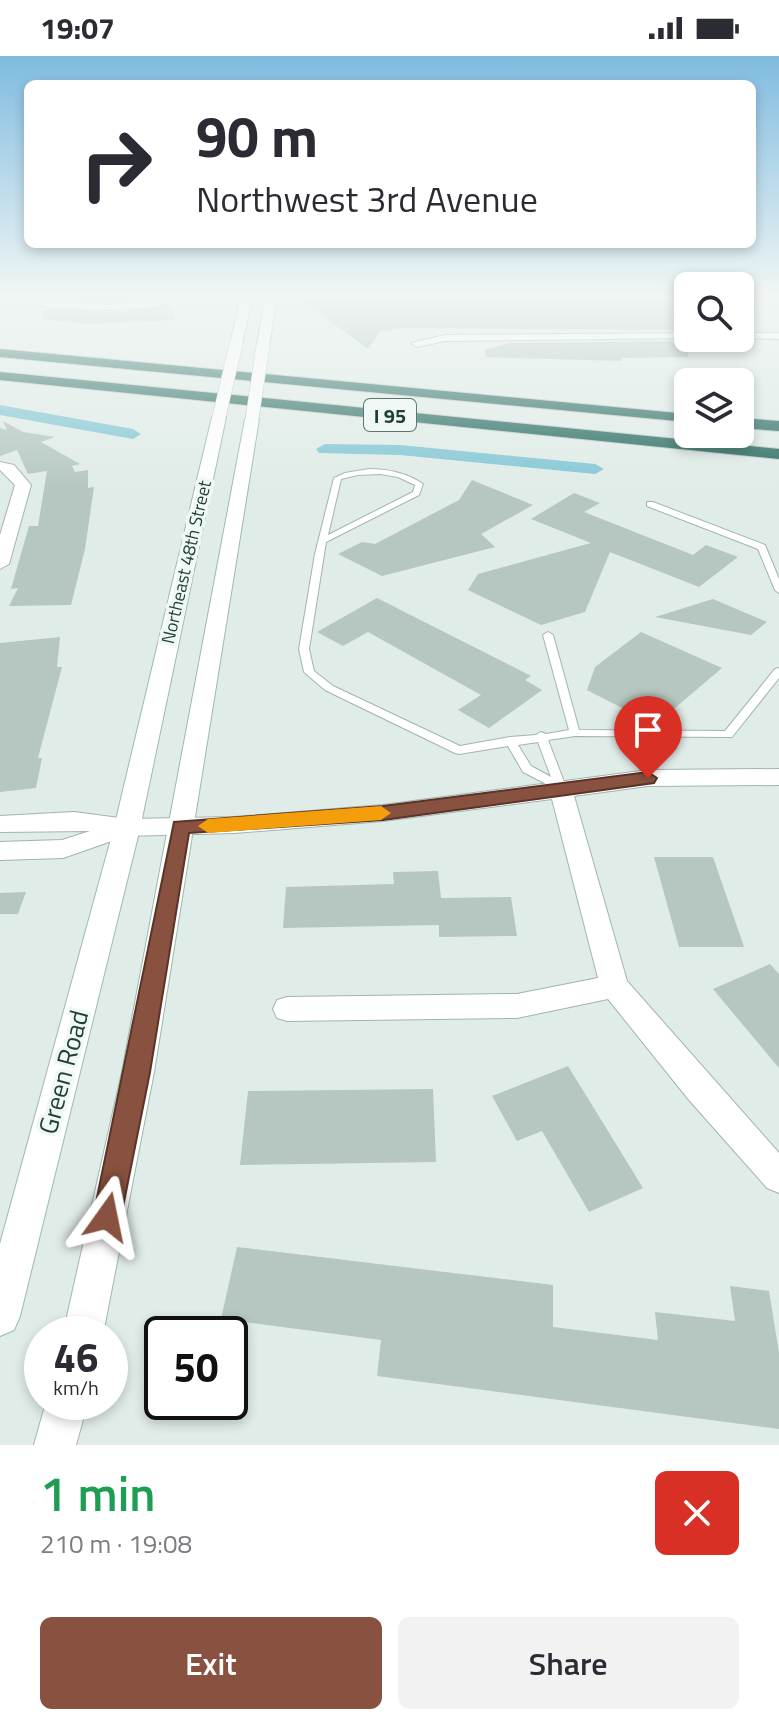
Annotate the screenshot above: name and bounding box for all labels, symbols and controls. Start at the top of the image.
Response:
text: 19:07 [40,5,115,51]
text: 90 m [196,94,318,179]
icon: right [64,112,168,216]
text: Northwest 3rd Avenue [196,171,538,226]
map controls [674,272,754,448]
button: search [674,272,754,352]
button: layers [674,368,754,448]
road number: I 95 [364,399,416,431]
street label: Northeast 48th Street [154,477,218,646]
pin [614,696,682,778]
icon: arrive [626,708,670,752]
street label: Green Road [28,1006,98,1138]
position arrow [65,1175,149,1259]
speed limit sign: 50 [144,1316,248,1420]
text: 46 [54,1327,98,1388]
text: km/h [53,1372,99,1403]
text: 1 min [40,1457,155,1530]
button: close [655,1471,739,1555]
text: 210 m · 19:08 [40,1524,192,1563]
button: Exit [40,1617,382,1709]
button: Share [398,1617,739,1709]

